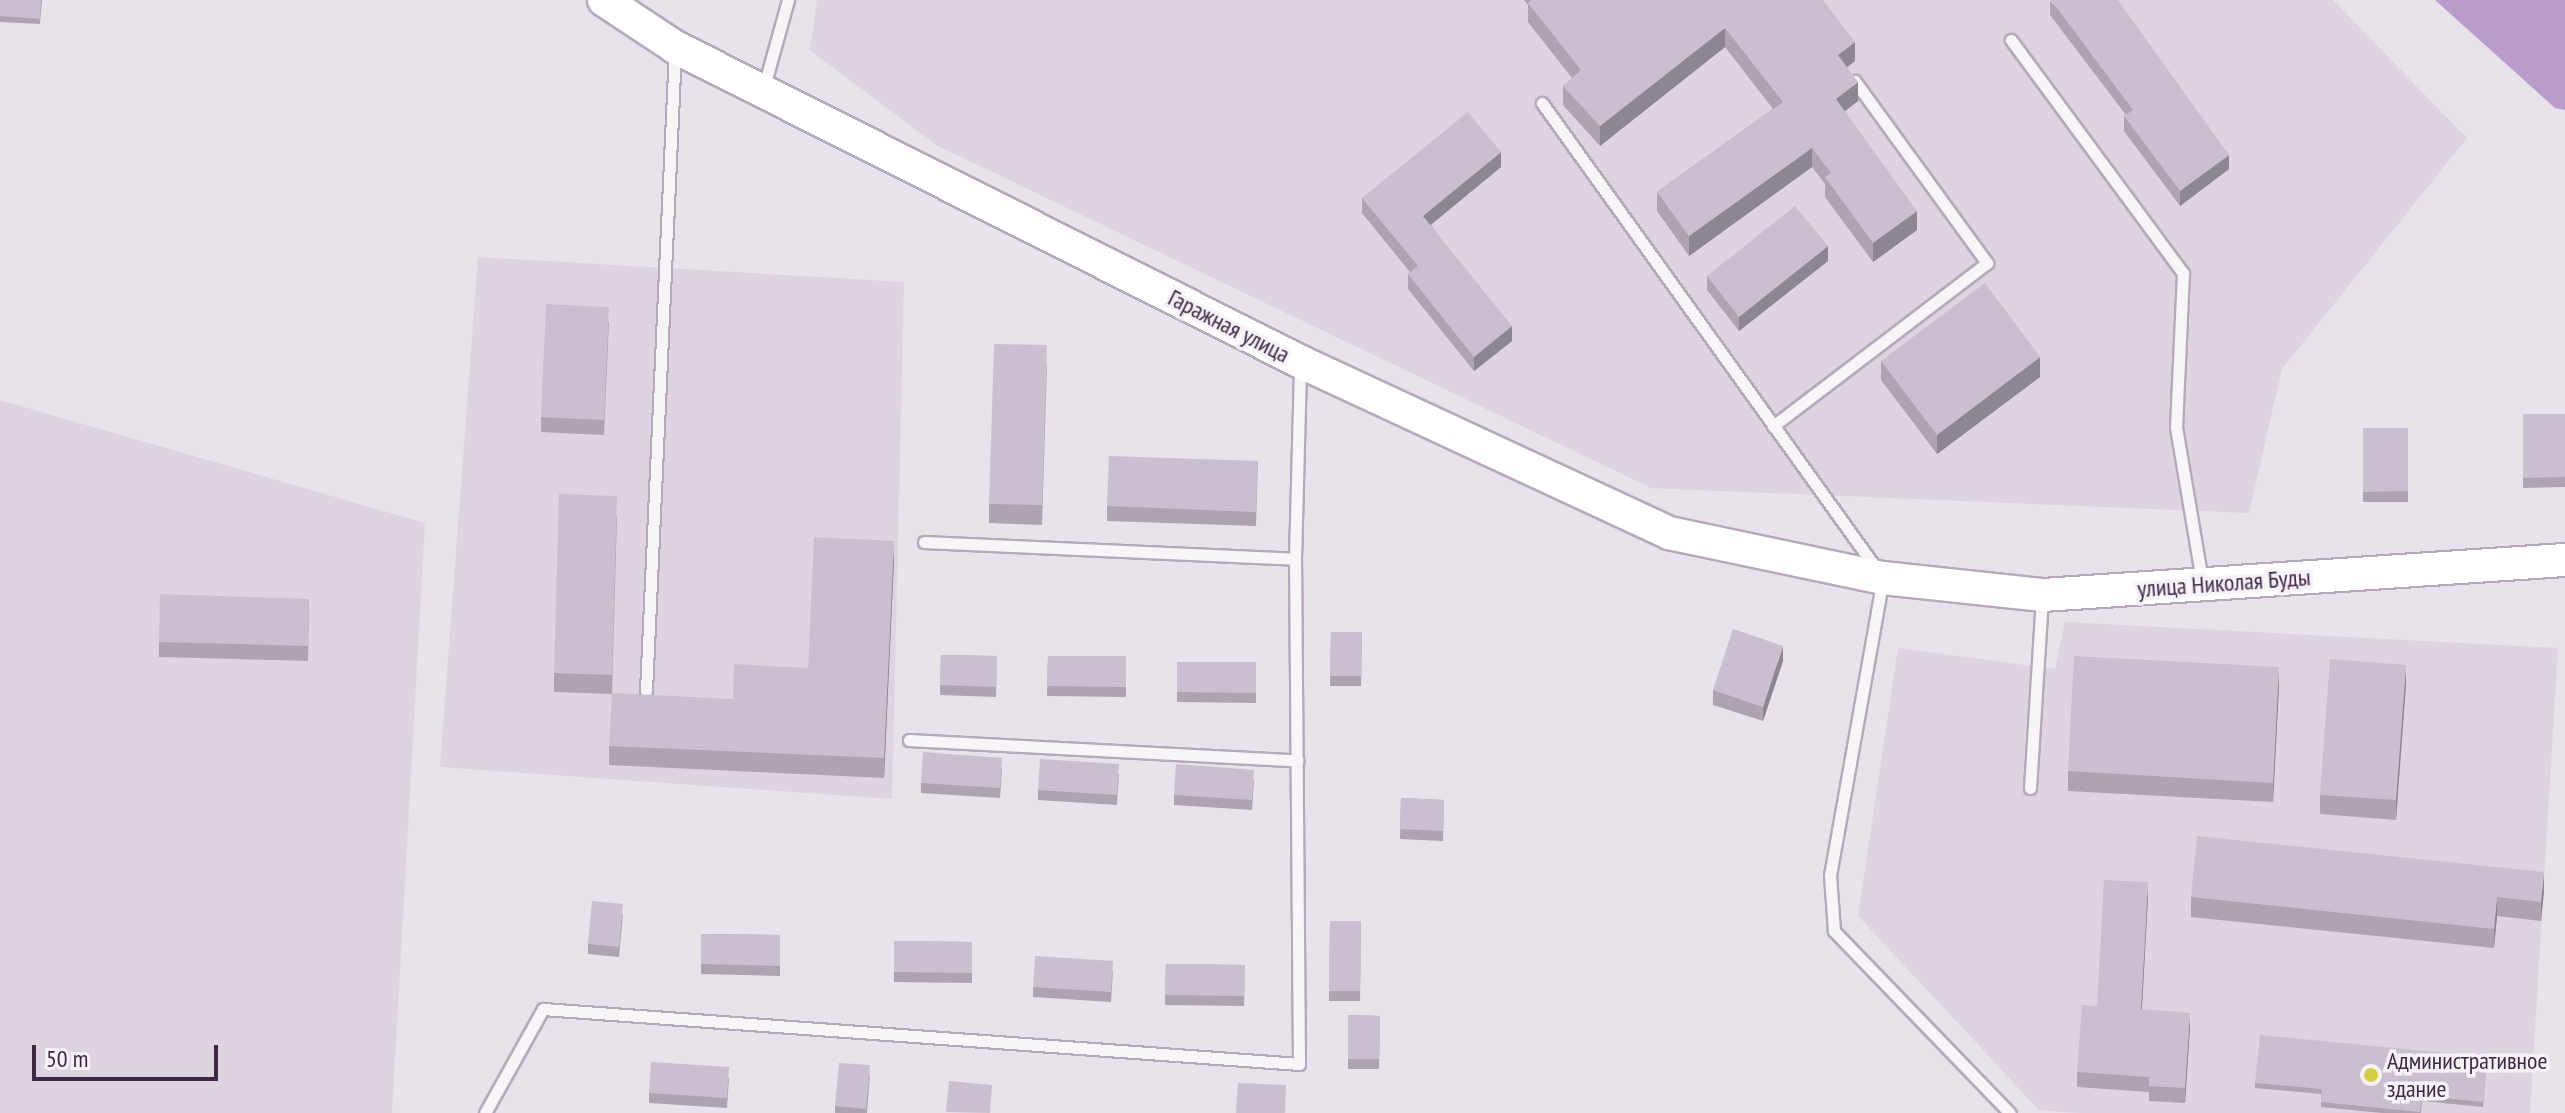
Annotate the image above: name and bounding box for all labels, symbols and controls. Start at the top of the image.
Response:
street label: Гаражная улица [1163,283,1295,369]
street label: улица Николая Буды [2136,563,2312,603]
scale bar [36,1029,222,1079]
text: 50 m [46,1043,88,1074]
place label: Административное здание [2387,1047,2547,1103]
marker: Административное здание [2362,1066,2380,1084]

